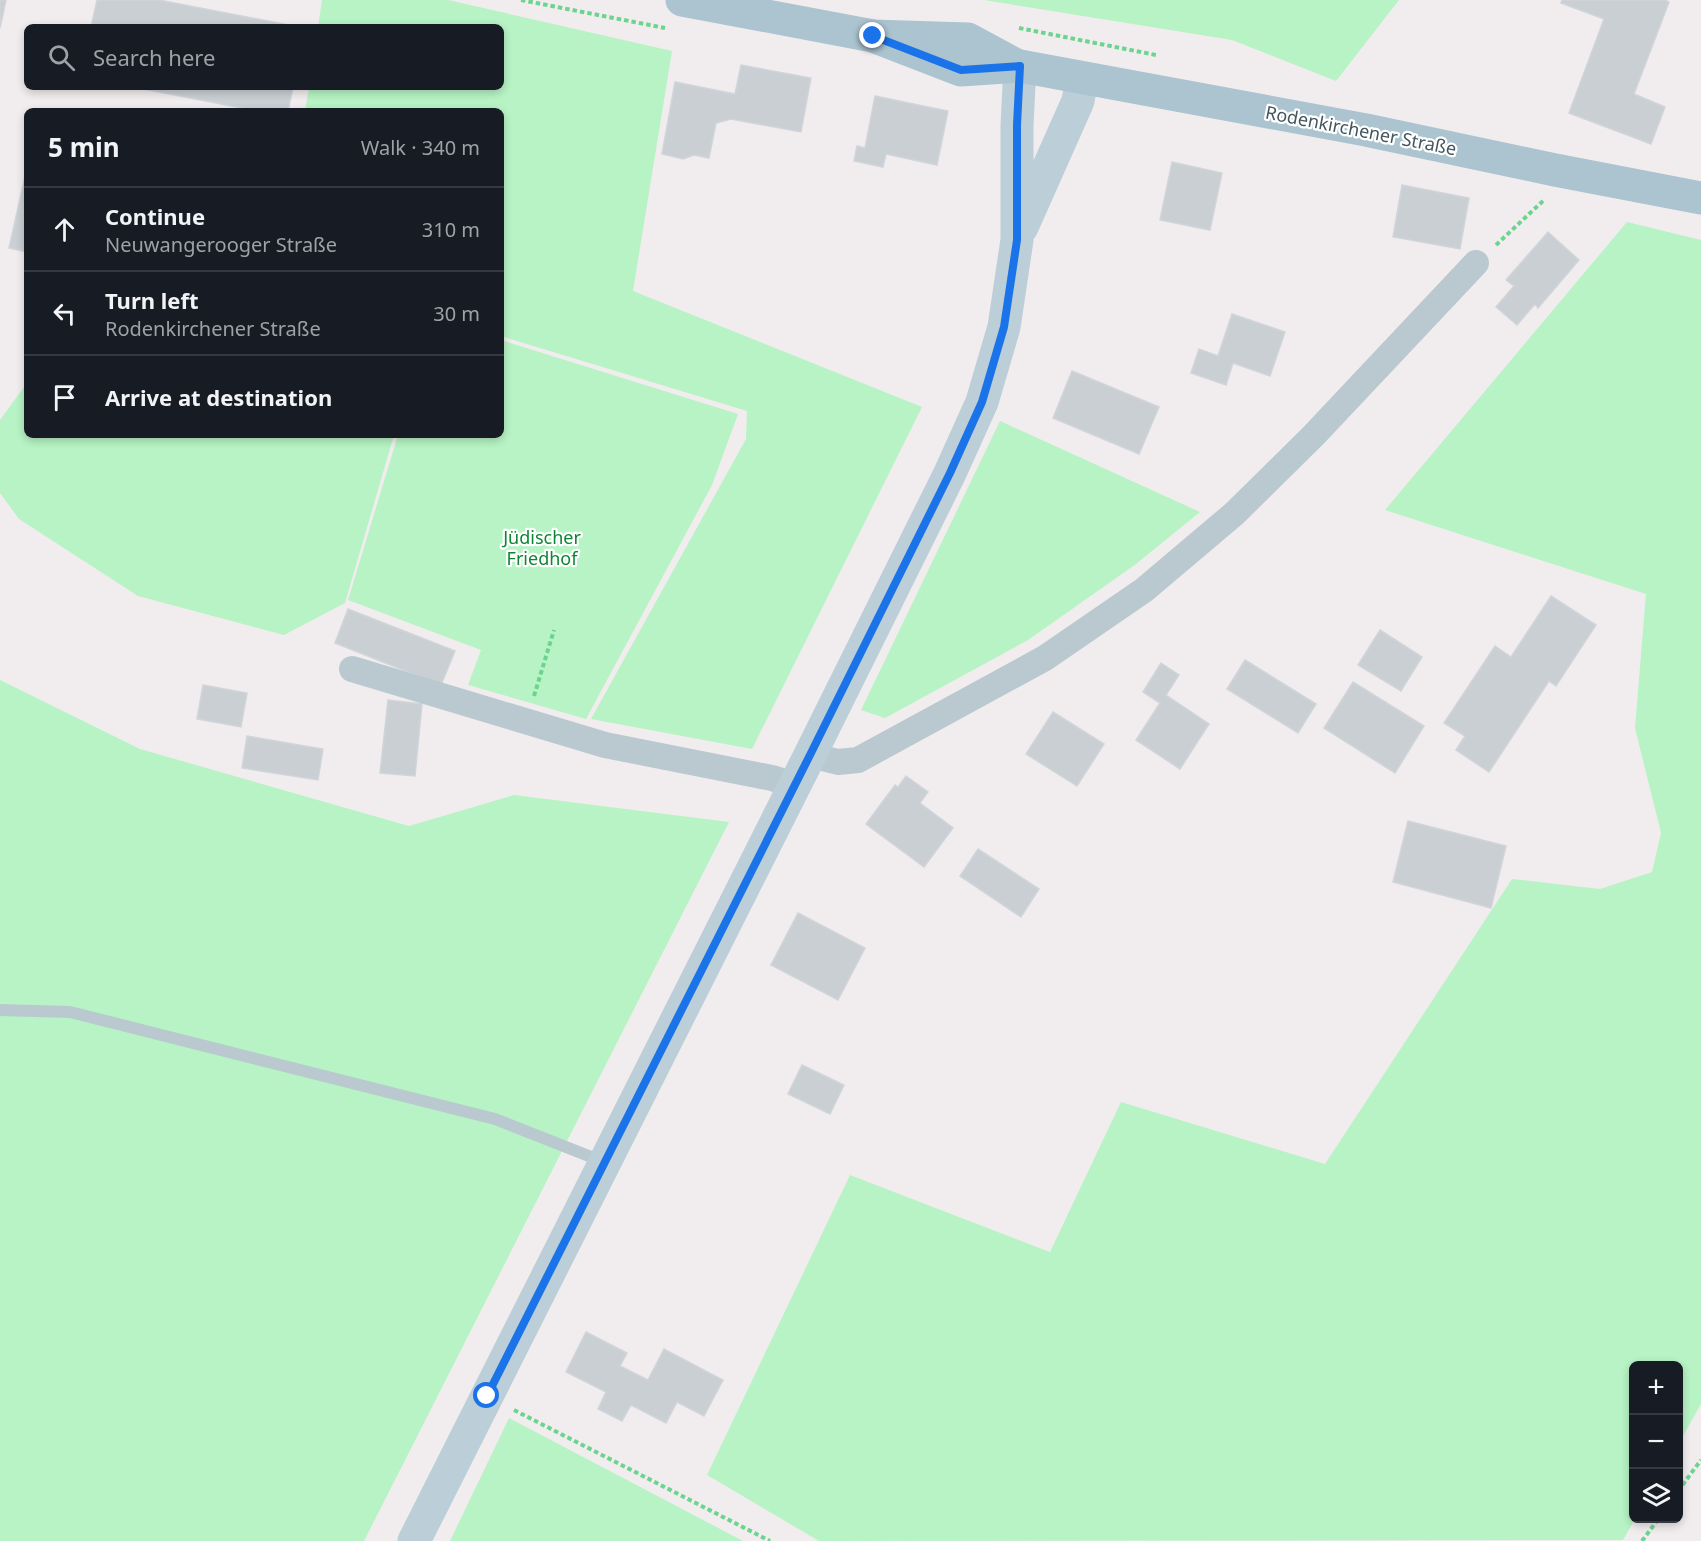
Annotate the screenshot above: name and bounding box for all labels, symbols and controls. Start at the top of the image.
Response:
route end [859,22,885,48]
search box [24,24,504,90]
icon: search [45,41,78,74]
text: Search here [93,42,215,72]
street label: Rodenkirchener Straße [1263,100,1459,160]
text: 5 min [48,129,120,165]
text: Walk · 340 m [361,134,480,161]
text: Continue [105,201,205,231]
icon: ahead [48,213,81,246]
text: 310 m [422,216,480,243]
text: Neuwangerooger Straße [105,231,337,258]
text: Turn left [105,285,199,315]
icon: left [48,297,81,330]
text: 30 m [433,300,480,327]
text: Rodenkirchener Straße [105,315,321,342]
icon: arrive [48,381,81,414]
text: Arrive at destination [105,382,332,412]
park label: Jüdischer Friedhof [501,525,581,570]
map controls [1629,1361,1683,1523]
button: + [1629,1361,1683,1415]
route start [473,1382,499,1408]
button: − [1629,1415,1683,1469]
button: layers [1629,1469,1683,1523]

